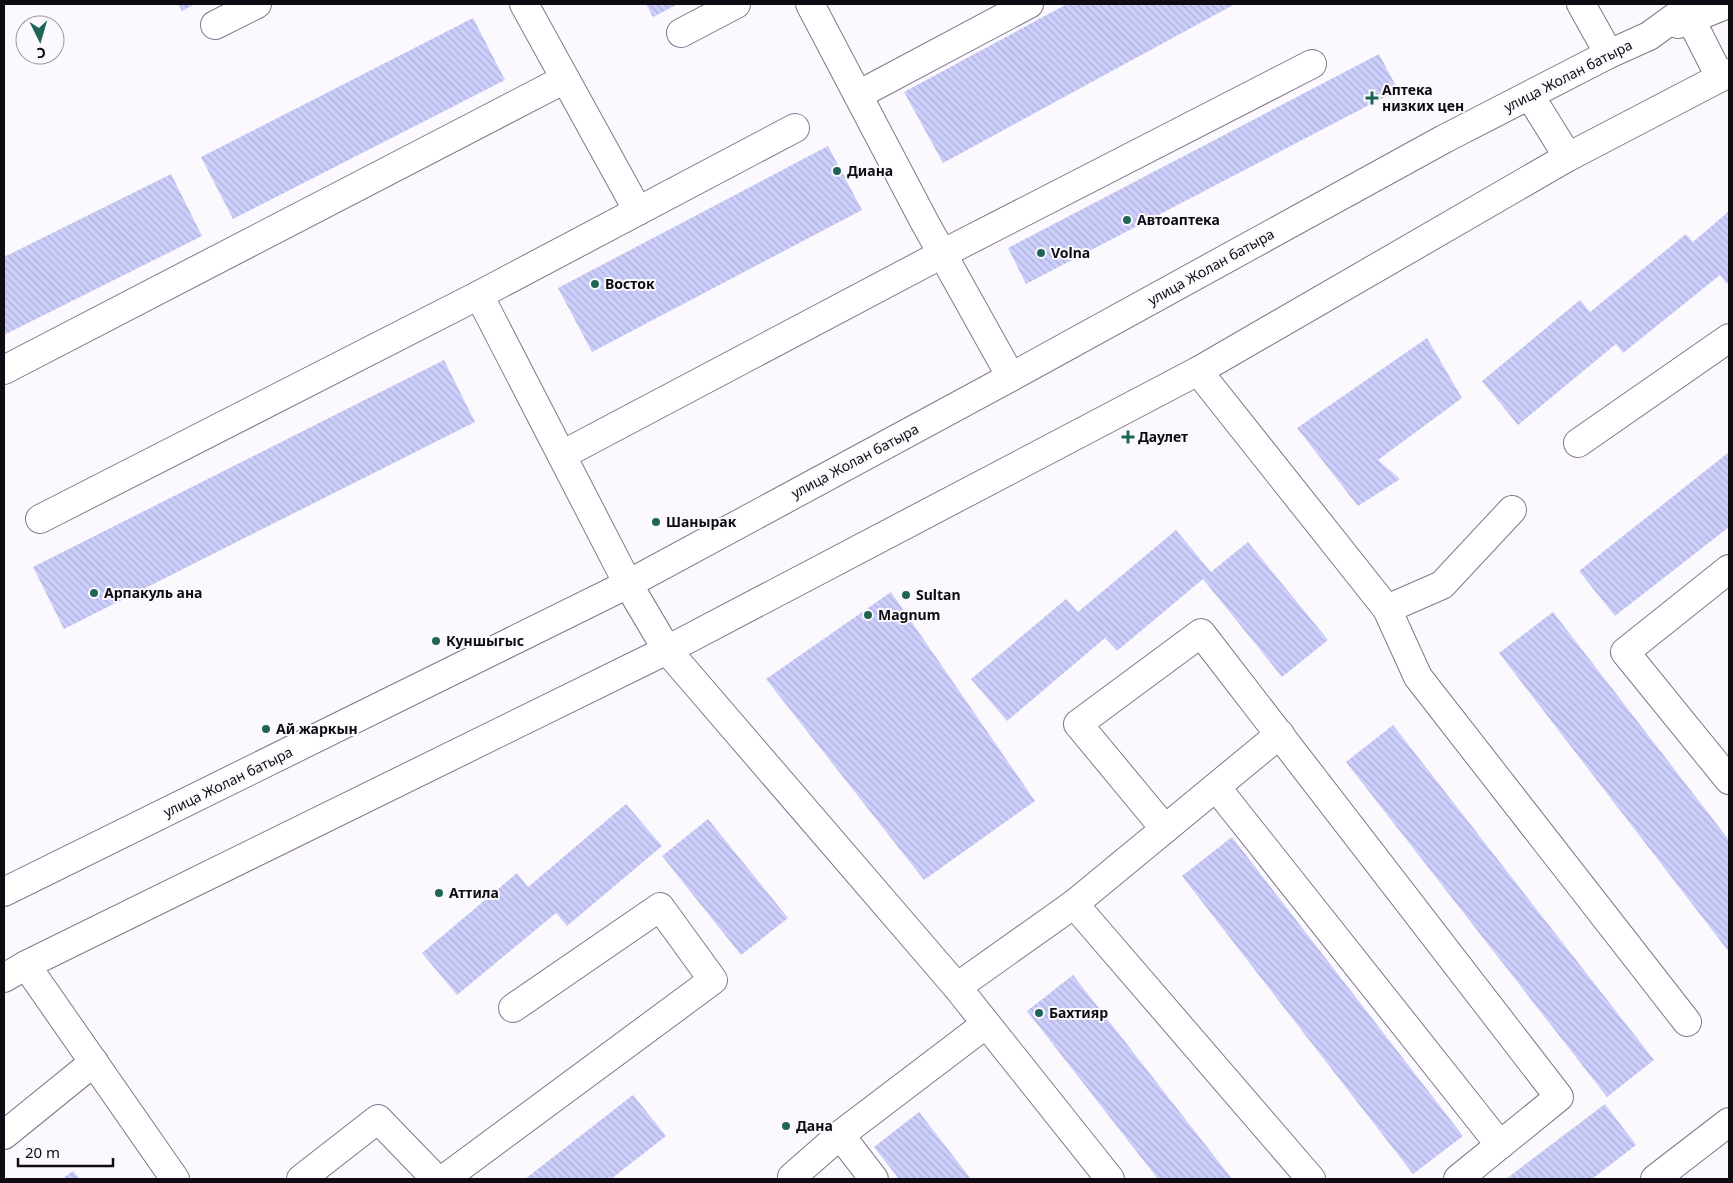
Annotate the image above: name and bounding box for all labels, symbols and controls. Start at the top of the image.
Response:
north arrow [15,15,65,65]
street label: улица Жолан батыра [1500,35,1635,116]
text: С [36,44,47,63]
place label: Аптека низких цен [1382,80,1464,115]
marker: Аптека низких цен [1366,92,1378,104]
place label: Диана [847,161,893,180]
marker: Диана [831,165,843,177]
place label: Автоаптека [1137,210,1220,229]
marker: Автоаптека [1121,214,1133,226]
street label: улица Жолан батыра [1144,224,1277,309]
place label: Volna [1051,243,1090,262]
marker: Volna [1035,247,1047,259]
place label: Восток [605,274,655,293]
marker: Восток [589,278,601,290]
street label: улица Жолан батыра [788,419,922,502]
place label: Даулет [1138,427,1188,446]
marker: Даулет [1122,431,1134,443]
place label: Шанырак [666,512,737,531]
marker: Шанырак [650,516,662,528]
place label: Арпакуль ана [104,583,202,602]
place label: Sultan [916,585,961,604]
marker: Арпакуль ана [88,587,100,599]
marker: Sultan [900,589,912,601]
place label: Magnum [878,605,940,624]
marker: Magnum [862,609,874,621]
place label: Куншыгыс [446,631,524,650]
marker: Куншыгыс [430,635,442,647]
place label: Ай жаркын [276,719,358,738]
marker: Ай жаркын [260,723,272,735]
street label: улица Жолан батыра [160,742,296,821]
place label: Аттила [449,883,499,902]
marker: Аттила [433,887,445,899]
place label: Бахтияр [1049,1003,1108,1022]
marker: Бахтияр [1033,1007,1045,1019]
place label: Дана [796,1116,833,1135]
marker: Дана [780,1120,792,1132]
scale bar [18,1136,112,1168]
text: 20 m [25,1142,60,1162]

